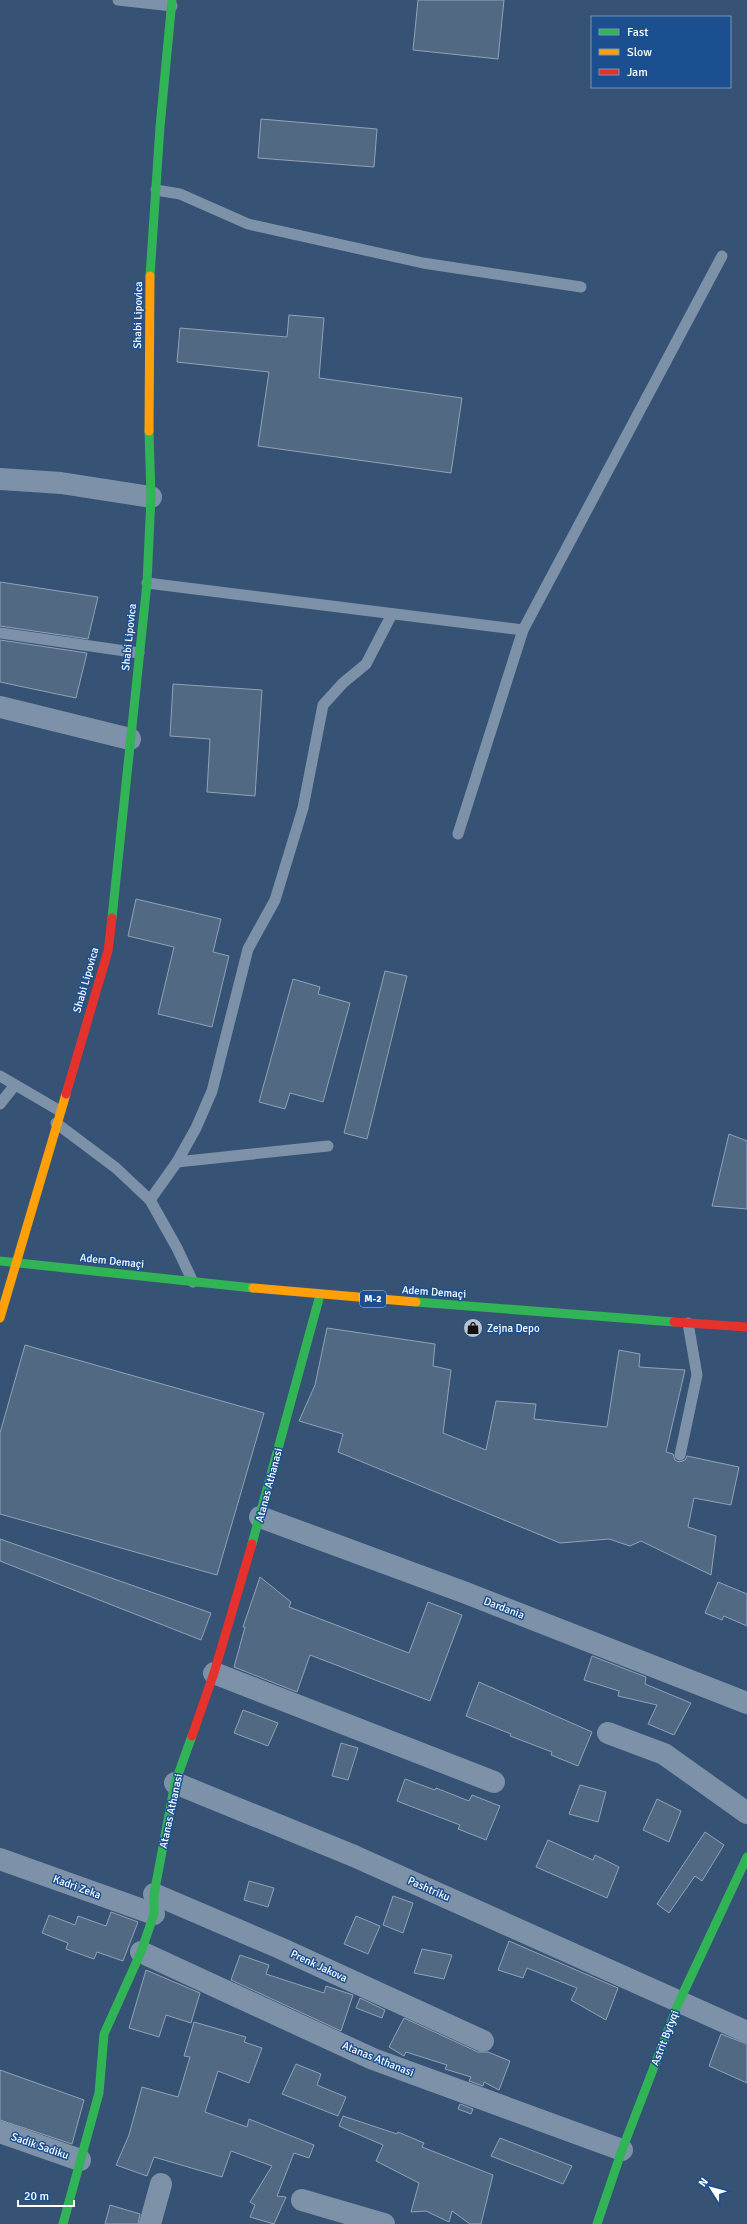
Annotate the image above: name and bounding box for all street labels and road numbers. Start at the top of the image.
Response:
street label: Shabi Lipovica [131,281,145,349]
street label: Shabi Lipovica [119,602,139,671]
street label: Shabi Lipovica [70,945,102,1014]
street label: Adem Demaçi [79,1251,145,1271]
street label: Adem Demaçi [401,1283,467,1301]
road number: M-2 [360,1291,386,1307]
street label: Atanas Athanasi [253,1447,285,1523]
street label: Dardania [482,1594,527,1622]
street label: Atanas Athanasi [157,1772,185,1850]
street label: Kadri Zeka [51,1872,103,1902]
street label: Pashtriku [406,1874,452,1904]
street label: Prenk Jakova [289,1947,350,1985]
street label: Astrit Bytyqi [648,2008,682,2068]
street label: Atanas Athanasi [340,2039,416,2079]
street label: Sadik Sadiku [9,2130,71,2162]

